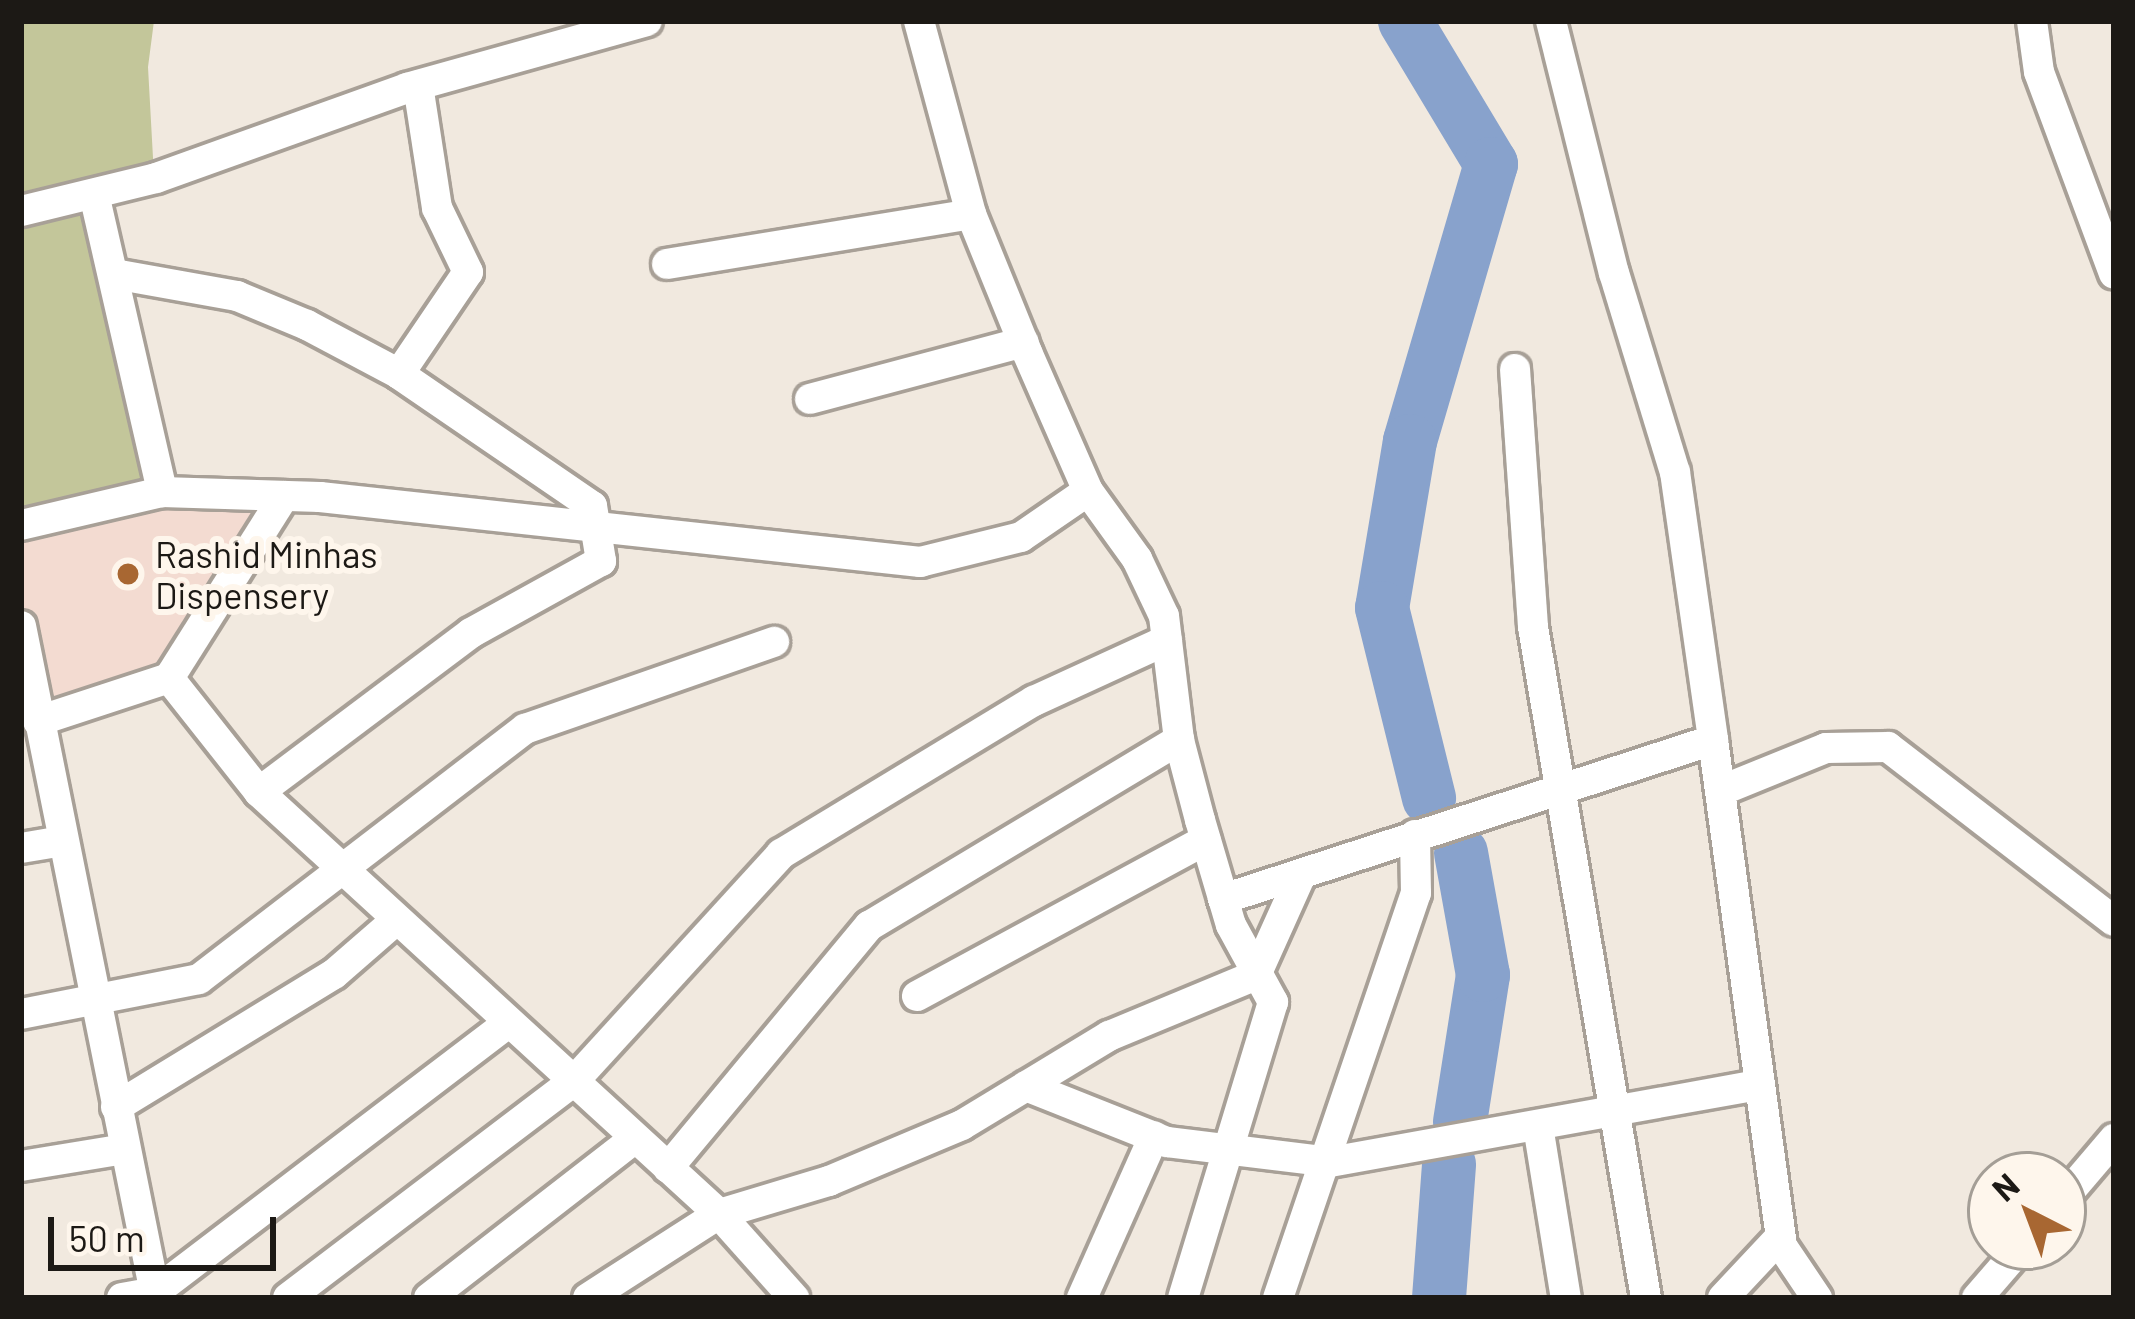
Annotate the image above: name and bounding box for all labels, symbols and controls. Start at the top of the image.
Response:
place label: Rashid Minhas Dispensery [155,531,378,616]
marker: Rashid Minhas Dispensery [112,558,144,590]
north arrow [1967,1151,2087,1271]
text: N [1983,1164,2026,1209]
scale bar [54,1193,282,1267]
text: 50 m [69,1216,145,1259]

